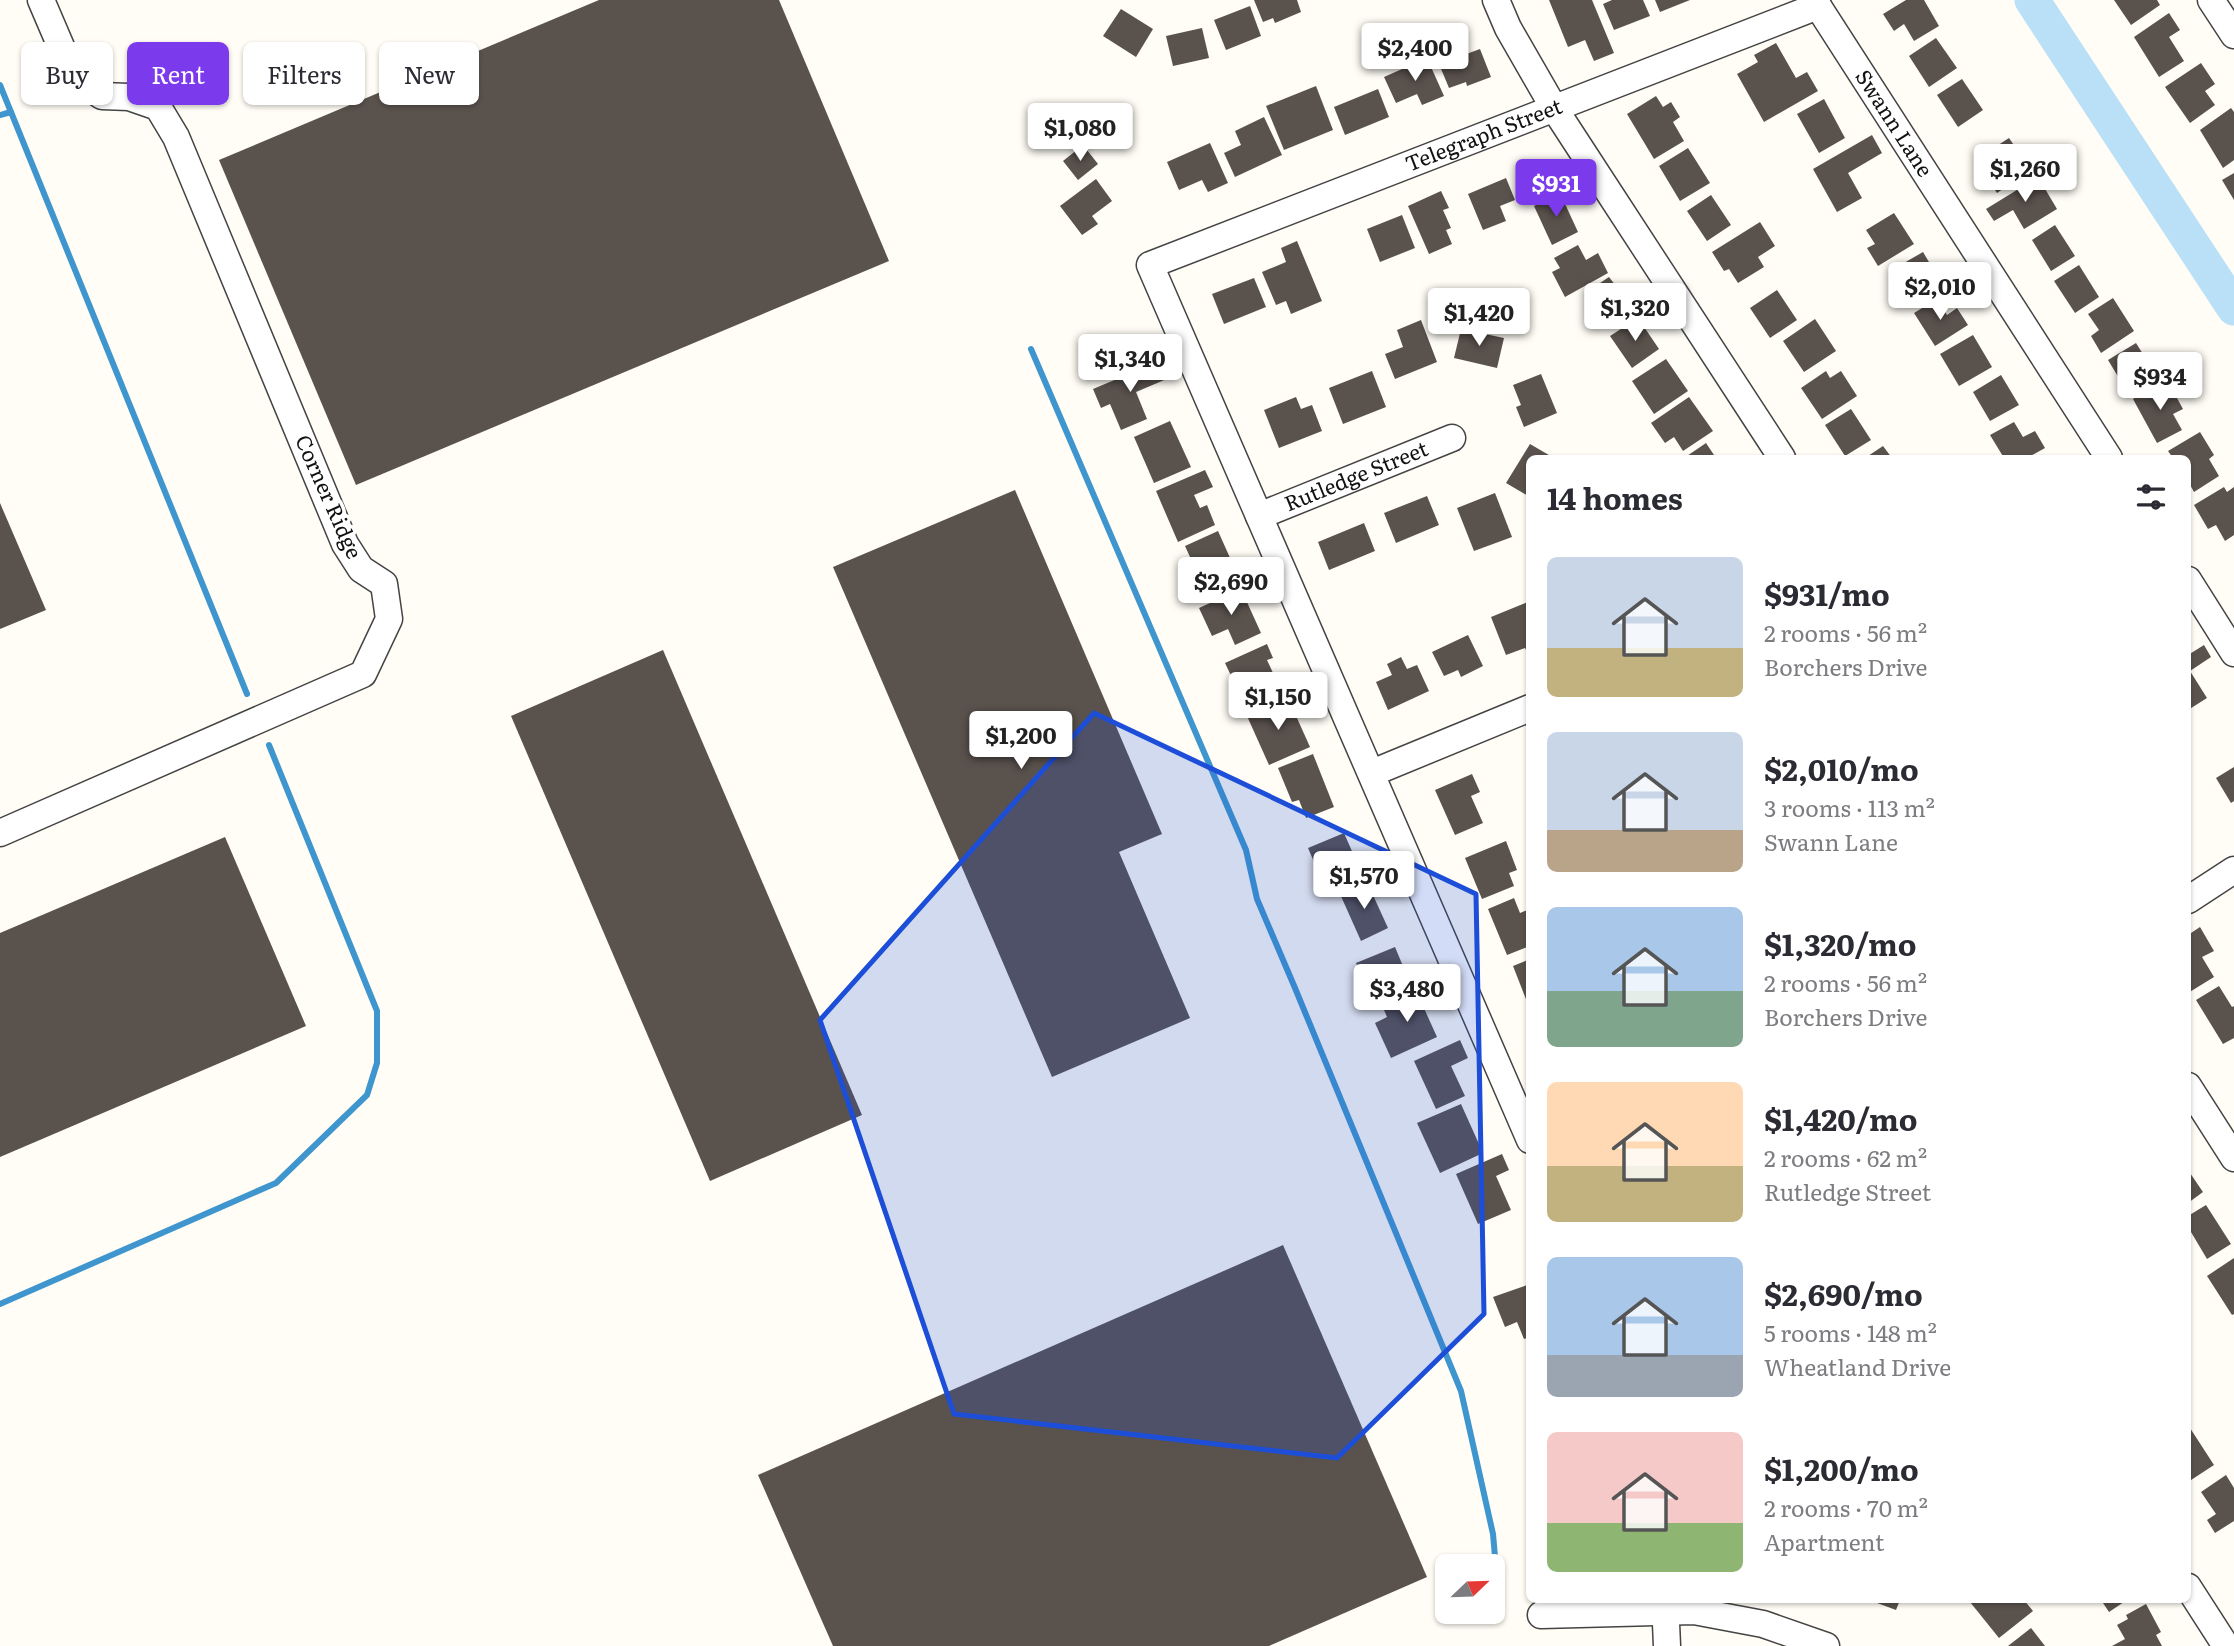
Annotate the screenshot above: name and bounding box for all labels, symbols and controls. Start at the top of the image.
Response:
pin: $2,400 [1358,24,1472,83]
text: $2,400 [1377,29,1453,63]
chip: Buy [21,42,113,105]
chip: Rent [127,42,229,105]
chip: Filters [243,42,365,105]
chip: New [379,42,479,105]
street label: Swann Lane [1850,62,1942,182]
street label: Telegraph Street [1400,89,1566,178]
pin: $1,080 [1023,104,1137,163]
text: $1,080 [1044,109,1116,143]
pin: $1,260 [1968,144,2082,204]
text: $1,260 [1990,150,2060,184]
pin: $931 [1515,160,1597,219]
text: $931 [1531,165,1581,199]
pin: $2,010 [1883,262,1997,322]
text: $2,010 [1904,268,1976,302]
pin: $1,320 [1578,284,1692,343]
pin: $1,420 [1422,288,1536,348]
text: $1,320 [1600,289,1670,323]
text: $1,420 [1444,294,1514,328]
pin: $1,340 [1073,334,1187,394]
text: $1,340 [1094,340,1166,374]
pin: $934 [2119,352,2201,412]
text: $934 [2133,358,2187,392]
street label: Corner Ridge [289,429,371,563]
street label: Rutledge Street [1279,431,1432,517]
text: 14 homes [1547,475,1683,519]
icon: filters [2132,478,2170,516]
pin: $2,690 [1174,558,1288,617]
text: $2,690 [1194,563,1268,597]
text: $931/mo [1764,571,1890,615]
icon: home [1603,585,1687,669]
text: 2 rooms · 56 m² [1764,615,1927,649]
text: Borchers Drive [1764,649,1927,683]
pin: $1,150 [1221,672,1335,732]
text: $1,150 [1245,678,1311,712]
pin: $1,200 [964,712,1078,771]
text: $1,200 [985,717,1057,751]
text: $2,010/mo [1764,746,1919,790]
icon: home [1603,760,1687,844]
text: 3 rooms · 113 m² [1764,790,1935,824]
text: Swann Lane [1764,824,1898,858]
pin: $1,570 [1307,852,1421,911]
text: $1,570 [1329,857,1399,891]
text: $1,320/mo [1764,921,1917,965]
icon: home [1603,935,1687,1019]
pin: $3,480 [1350,964,1464,1024]
text: 2 rooms · 56 m² [1764,965,1927,999]
text: $3,480 [1370,970,1444,1004]
text: Borchers Drive [1764,999,1927,1033]
text: $1,420/mo [1764,1096,1918,1140]
icon: home [1603,1110,1687,1194]
text: 2 rooms · 62 m² [1764,1140,1927,1174]
text: Rutledge Street [1764,1174,1931,1208]
text: $2,690/mo [1764,1271,1923,1315]
icon: home [1603,1285,1687,1369]
text: 5 rooms · 148 m² [1764,1315,1937,1349]
text: Wheatland Drive [1764,1349,1951,1383]
text: $1,200/mo [1764,1446,1919,1490]
icon: home [1603,1460,1687,1544]
text: 2 rooms · 70 m² [1764,1490,1928,1524]
text: Apartment [1764,1524,1884,1558]
north arrow [1435,1554,1505,1624]
map controls [1435,1554,1505,1624]

